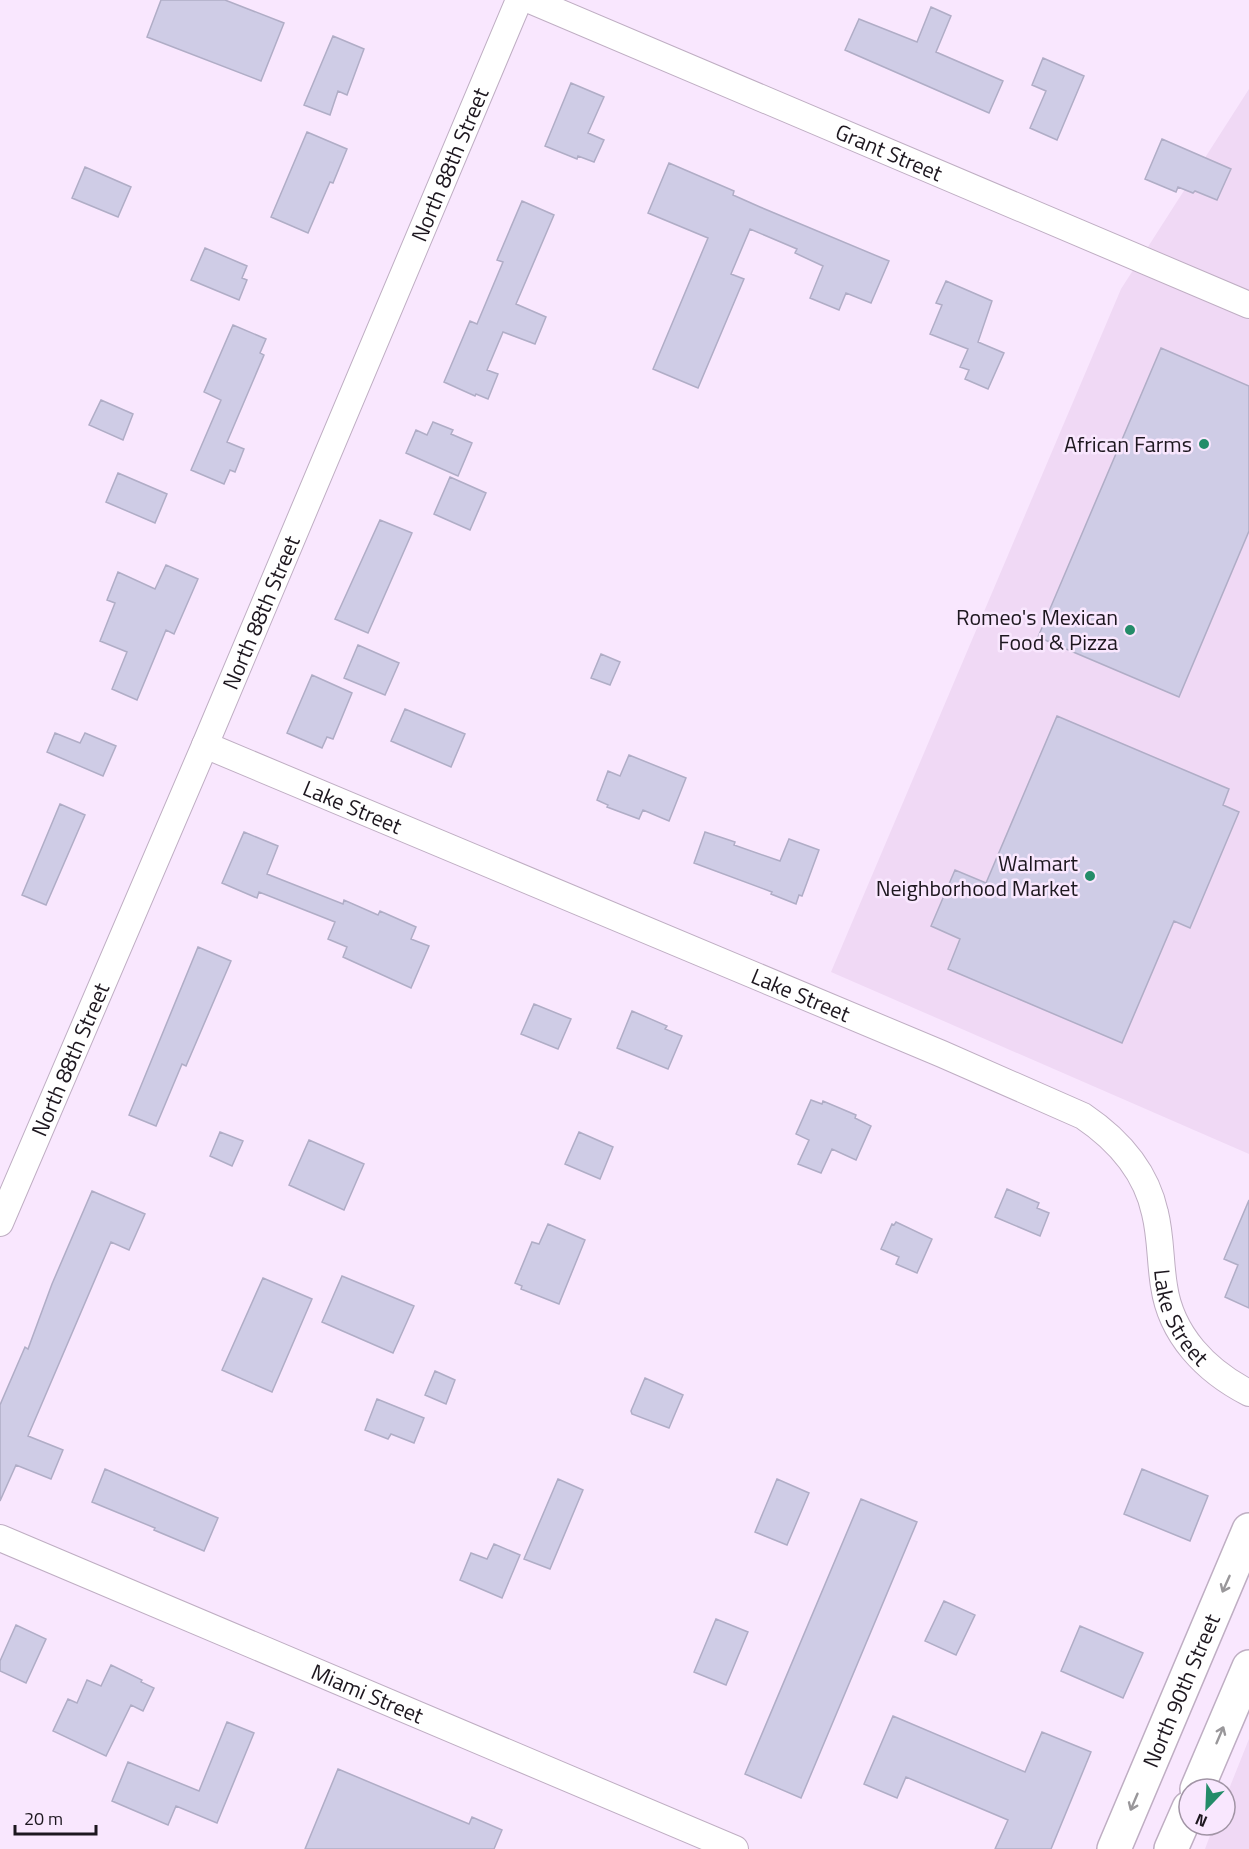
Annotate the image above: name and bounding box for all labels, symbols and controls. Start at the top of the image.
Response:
street label: North 88th Street [402,82,497,247]
street label: Grant Street [830,115,948,190]
place label: African Farms [1064,427,1192,461]
marker: African Farms [1197,437,1211,451]
street label: North 88th Street [213,530,309,695]
place label: Romeo's Mexican Food & Pizza [956,600,1118,659]
marker: Romeo's Mexican Food & Pizza [1123,623,1137,637]
street label: Lake Street [298,771,408,843]
place label: Walmart Neighborhood Market [876,846,1078,905]
marker: Walmart Neighborhood Market [1083,869,1097,883]
street label: Lake Street [746,959,856,1031]
street label: North 88th Street [22,977,118,1142]
street label: Lake Street [1145,1267,1217,1374]
one-way arrow [1219,1575,1230,1593]
street label: North 90th Street [1133,1608,1229,1773]
street label: Miami Street [306,1655,429,1732]
one-way arrow [1215,1727,1226,1745]
north arrow [1177,1777,1237,1837]
one-way arrow [1127,1793,1139,1811]
scale bar [15,1798,96,1836]
text: 20 m [24,1805,63,1832]
text: N [1191,1808,1211,1834]

